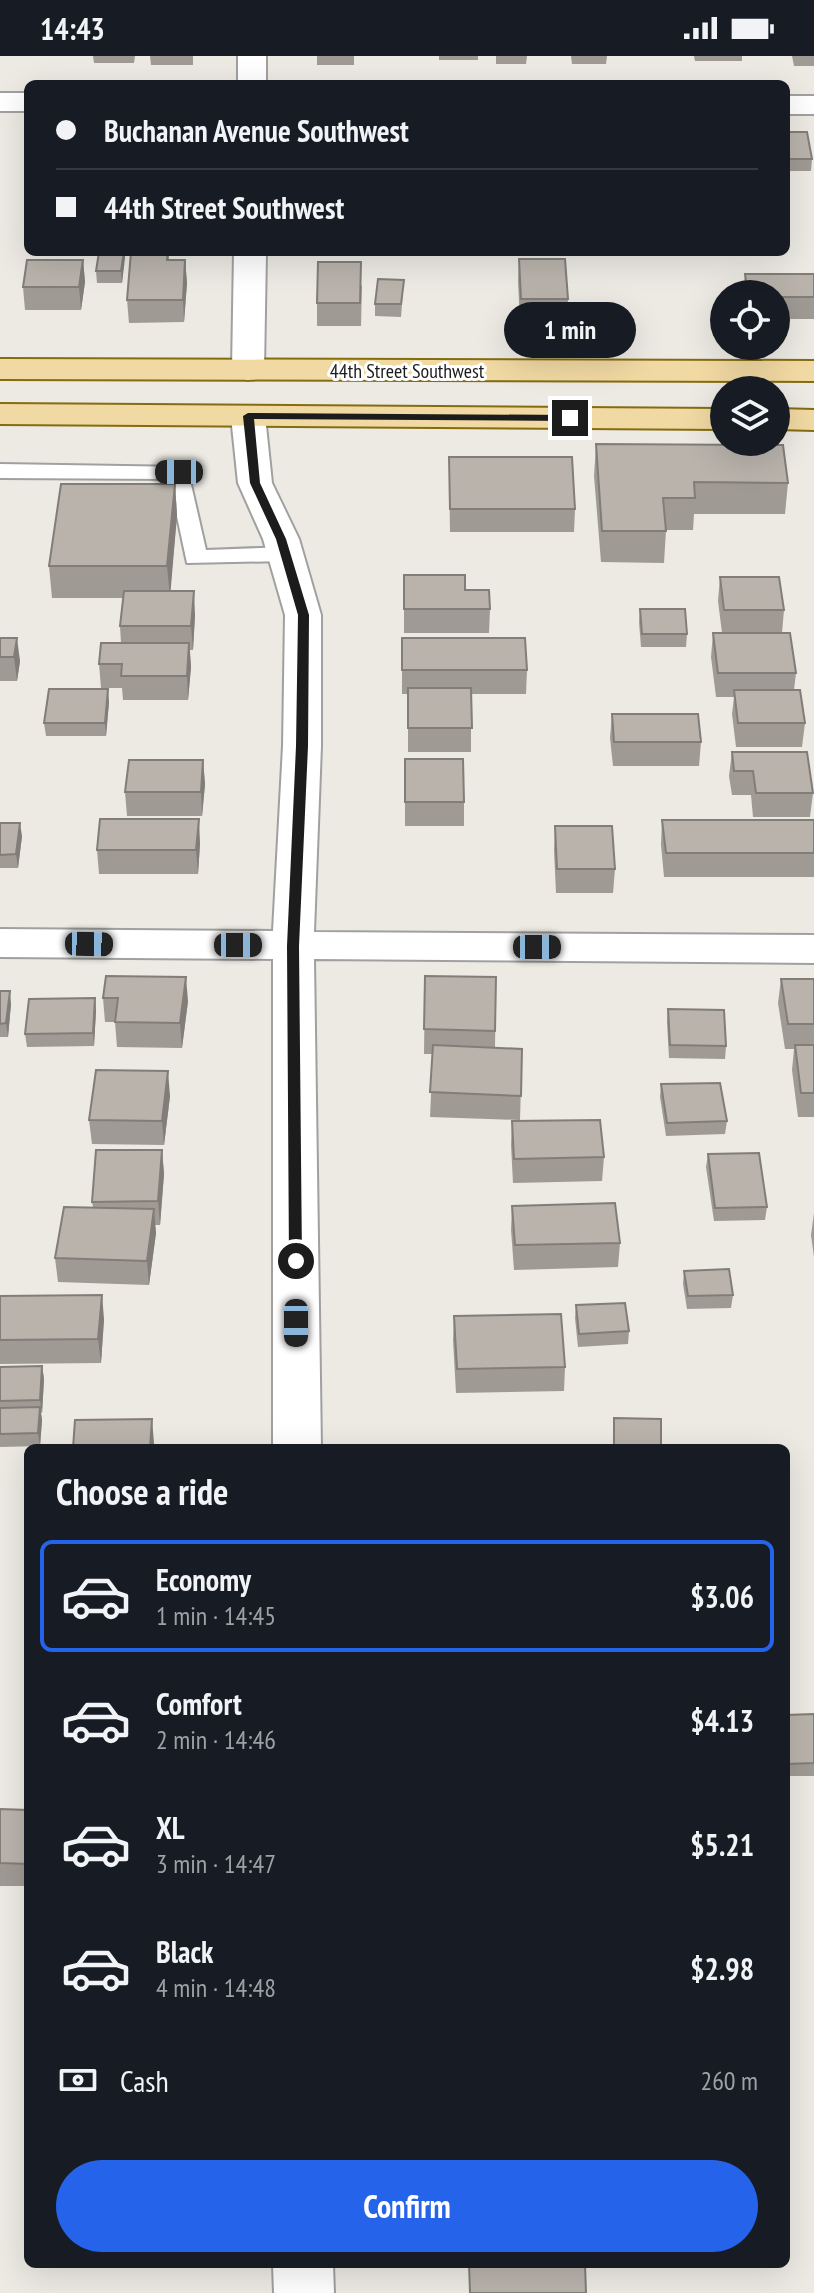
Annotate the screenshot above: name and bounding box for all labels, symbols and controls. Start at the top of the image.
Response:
text: 14:43 [40,9,105,48]
text: Buchanan Avenue Southwest [104,111,409,150]
text: 44th Street Southwest [104,188,344,227]
map controls [710,280,790,456]
button: locate [710,280,790,360]
callout: 1 min [504,302,636,358]
text: 1 min [544,313,596,346]
street label: 44th Street Southwest [330,358,485,384]
button: layers [710,376,790,456]
route end [552,400,588,436]
car [155,460,203,484]
car [65,932,113,956]
car [214,933,262,957]
car [513,935,561,959]
route start [278,1243,314,1279]
car [284,1299,308,1347]
text: Choose a ride [56,1468,228,1515]
icon: car [60,1560,132,1632]
text: Economy [156,1560,251,1599]
text: $3.06 [690,1577,754,1616]
text: 1 min · 14:45 [156,1599,276,1632]
icon: car [60,1684,132,1756]
text: Comfort [156,1684,242,1723]
text: $4.13 [690,1701,754,1740]
text: 2 min · 14:46 [156,1723,276,1756]
icon: car [60,1808,132,1880]
text: XL [156,1808,185,1847]
text: $5.21 [690,1825,754,1864]
text: 3 min · 14:47 [156,1847,276,1880]
icon: car [60,1932,132,2004]
text: Black [156,1932,213,1971]
text: $2.98 [690,1949,754,1988]
text: 4 min · 14:48 [156,1971,276,2004]
icon: cash [56,2058,100,2102]
text: Cash [120,2061,169,2100]
text: 260 m [700,2064,758,2097]
button: Confirm [56,2160,758,2252]

